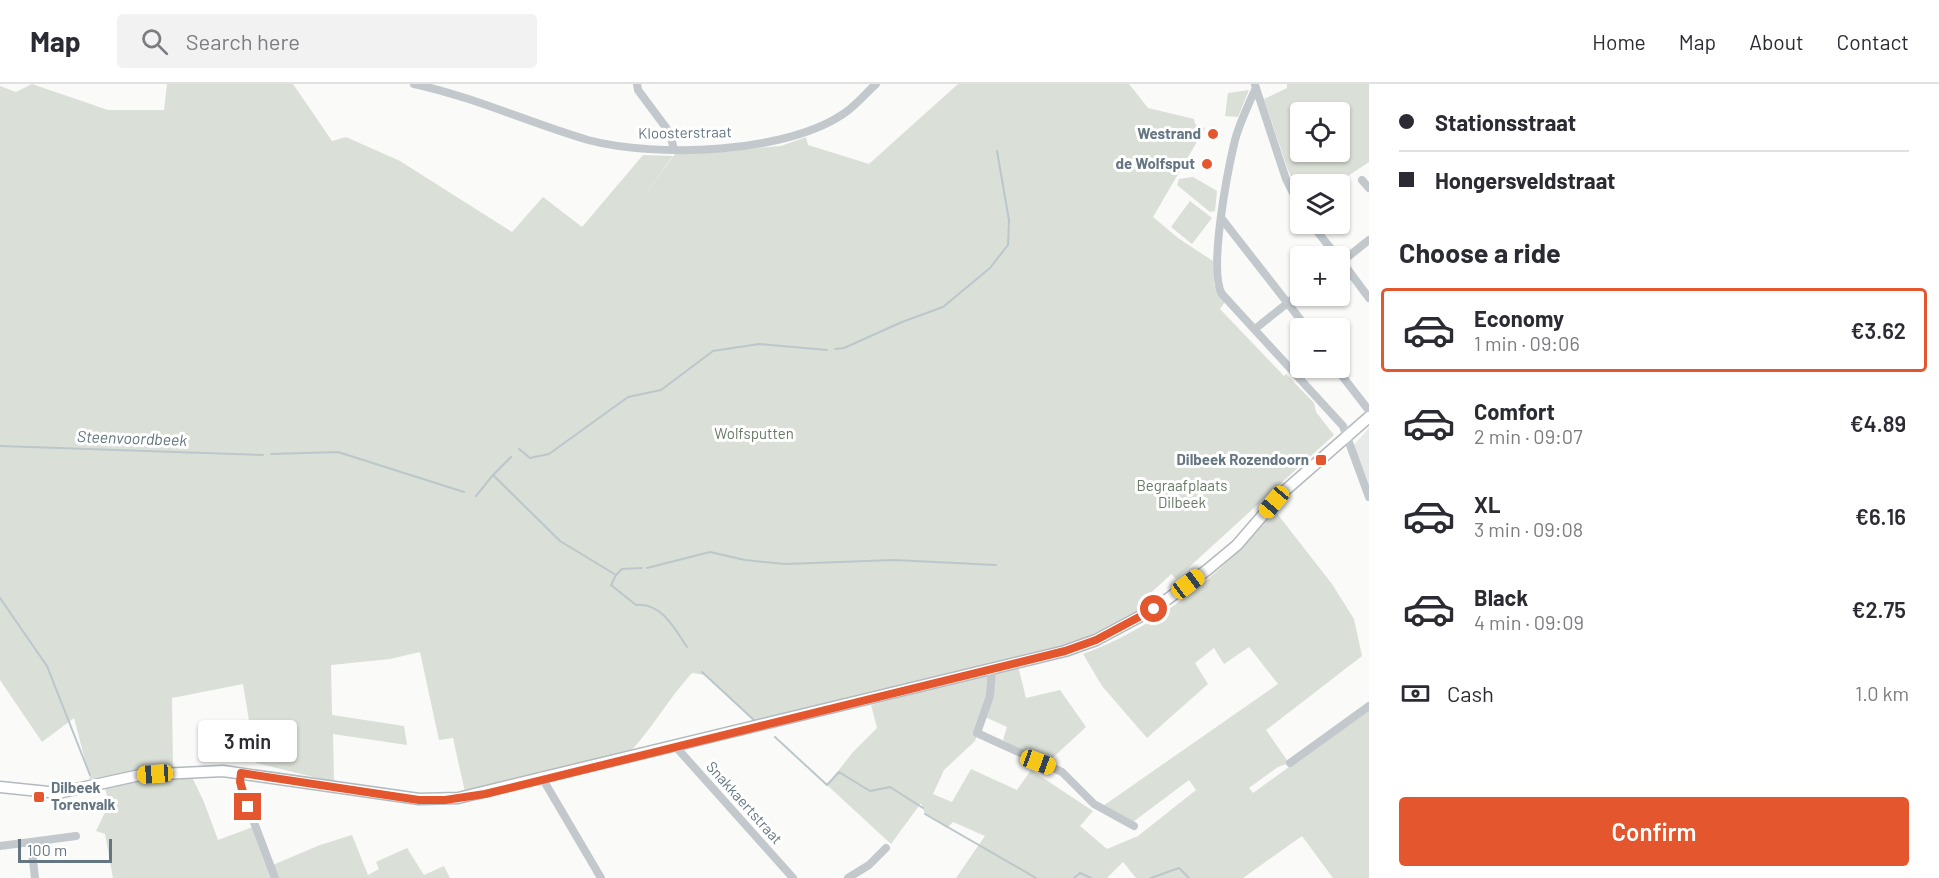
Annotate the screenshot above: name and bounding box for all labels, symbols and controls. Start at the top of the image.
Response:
search box [117,14,537,68]
text: Map [30,24,81,58]
icon: search [138,25,171,58]
text: Search here [186,28,300,54]
text: Home [1592,29,1646,54]
text: Map [1679,29,1716,54]
text: About [1749,29,1804,54]
text: Contact [1837,29,1909,54]
map controls [1290,102,1350,378]
button: locate [1290,102,1350,162]
text: Stationsstraat [1435,109,1576,135]
street label: Kloosterstraat [638,122,732,142]
place label: Westrand [1137,124,1201,142]
marker: Westrand [1206,127,1220,141]
place label: de Wolfsput [1116,154,1195,172]
marker: de Wolfsput [1200,157,1214,171]
text: Hongersveldstraat [1435,167,1615,193]
button: layers [1290,174,1350,234]
text: Choose a ride [1399,236,1561,268]
button: + [1290,246,1350,306]
icon: car [1402,303,1456,357]
text: Economy [1474,305,1564,331]
text: €3.62 [1851,317,1906,343]
button: − [1290,318,1350,378]
text: 1 min · 09:06 [1474,331,1580,355]
icon: car [1402,396,1456,450]
text: Comfort [1474,398,1555,424]
text: €4.89 [1850,410,1906,436]
park label: Wolfsputten [714,424,794,442]
text: 2 min · 09:07 [1474,424,1583,448]
water label: Steenvoordbeek [77,426,188,449]
place label: Dilbeek Rozendoorn [1177,450,1309,468]
marker: Dilbeek Rozendoorn [1314,453,1328,467]
park label: Begraafplaats Dilbeek [1136,476,1228,511]
car [1256,482,1292,522]
icon: car [1402,489,1456,543]
text: XL [1474,491,1500,517]
text: €6.16 [1855,503,1906,529]
text: 3 min · 09:08 [1474,517,1583,541]
car [1168,566,1208,602]
icon: car [1402,582,1456,636]
text: Black [1474,584,1528,610]
route start [1140,595,1167,622]
text: €2.75 [1852,596,1906,622]
text: 4 min · 09:09 [1474,610,1584,634]
icon: cash [1399,677,1432,710]
text: Cash [1447,680,1494,706]
text: 1.0 km [1855,681,1909,705]
callout: 3 min [198,720,298,762]
text: 3 min [224,729,271,753]
car [1018,747,1058,777]
street label: Snakkaertstraat [703,757,787,847]
car [136,764,174,784]
place label: Dilbeek Torenvalk [51,778,116,813]
marker: Dilbeek Torenvalk [32,790,46,804]
route end [234,793,261,820]
button: Confirm [1399,797,1909,866]
scale bar [18,836,112,864]
text: 100 m [27,840,67,859]

